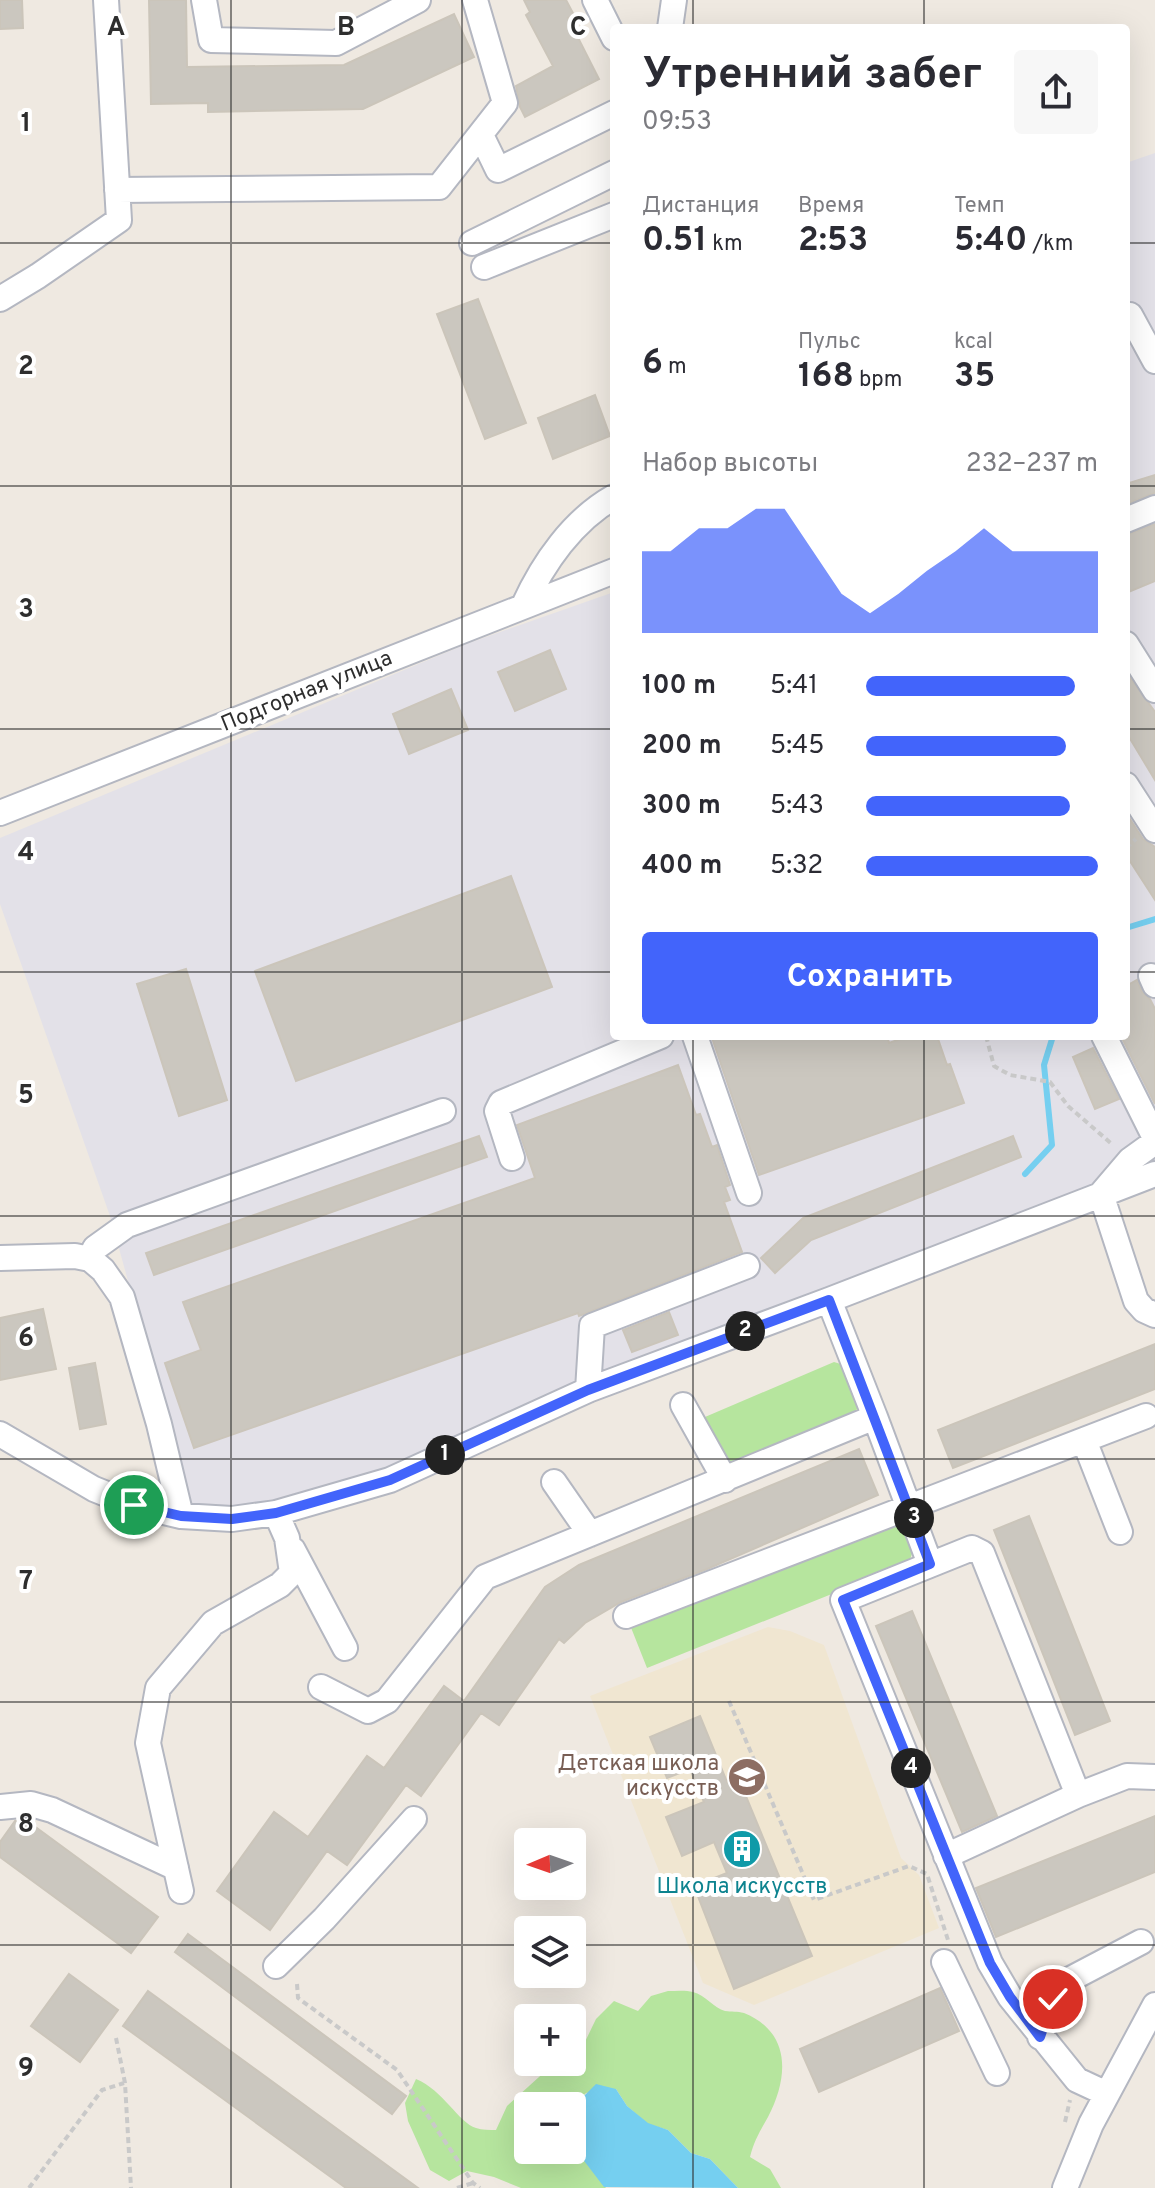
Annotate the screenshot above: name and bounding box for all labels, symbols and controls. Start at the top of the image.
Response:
text: A [107,12,125,45]
text: B [337,12,355,45]
text: C [570,12,586,45]
text: Утренний забег [642,48,982,104]
button: share [1014,50,1098,134]
text: 09:53 [642,106,712,139]
text: 1 [21,108,31,141]
text: Дистанция [642,193,759,220]
text: Время [798,193,864,220]
text: Темп [954,193,1005,220]
text: 0.51 [642,220,707,263]
text: 2:53 [798,220,868,263]
text: 5:40 [954,220,1027,263]
text: km [707,231,743,258]
text: /km [1027,231,1073,258]
text: Пульс [798,329,861,356]
text: kcal [954,329,993,356]
text: 6 [642,343,663,386]
text: 2 [18,351,34,384]
text: m [663,354,687,381]
text: 168 [798,356,854,399]
text: 35 [954,356,995,399]
text: bpm [854,367,902,394]
text: Набор высоты [642,448,818,481]
text: 232–237 m [966,448,1098,481]
text: 3 [18,594,34,627]
street label: Подгорная улица [217,645,397,739]
text: 100 m [642,670,716,703]
text: 5:41 [770,670,818,703]
text: 200 m [642,730,721,763]
text: 5:45 [770,730,824,763]
text: 300 m [642,790,721,823]
text: 5:43 [770,790,824,823]
text: 4 [18,837,34,870]
text: 400 m [642,850,722,883]
text: 5:32 [770,850,823,883]
button: Сохранить [642,932,1098,1024]
text: 5 [18,1080,34,1113]
pin: 2 [725,1311,765,1351]
text: 2 [738,1317,752,1344]
text: 6 [18,1323,34,1356]
pin: 1 [425,1435,465,1475]
text: 1 [441,1441,449,1468]
pin [100,1471,168,1539]
icon: arrive [112,1483,156,1527]
pin: 3 [894,1498,934,1538]
text: 3 [907,1504,921,1531]
text: 7 [19,1566,33,1599]
pin: 4 [891,1748,931,1788]
place label: Детская школа искусств [557,1751,719,1803]
text: 4 [904,1754,918,1781]
school or university icon: Детская школа искусств [726,1756,768,1798]
text: 8 [18,1809,34,1842]
north arrow [514,1828,586,1900]
map controls [514,1828,586,2164]
building icon: Школа искусств [721,1828,763,1870]
place label: Школа искусств [656,1874,828,1901]
button: layers [514,1916,586,1988]
pin [1019,1965,1087,2033]
icon: check [1031,1977,1075,2021]
button: + [514,2004,586,2076]
text: 9 [18,2053,34,2086]
button: − [514,2092,586,2164]

